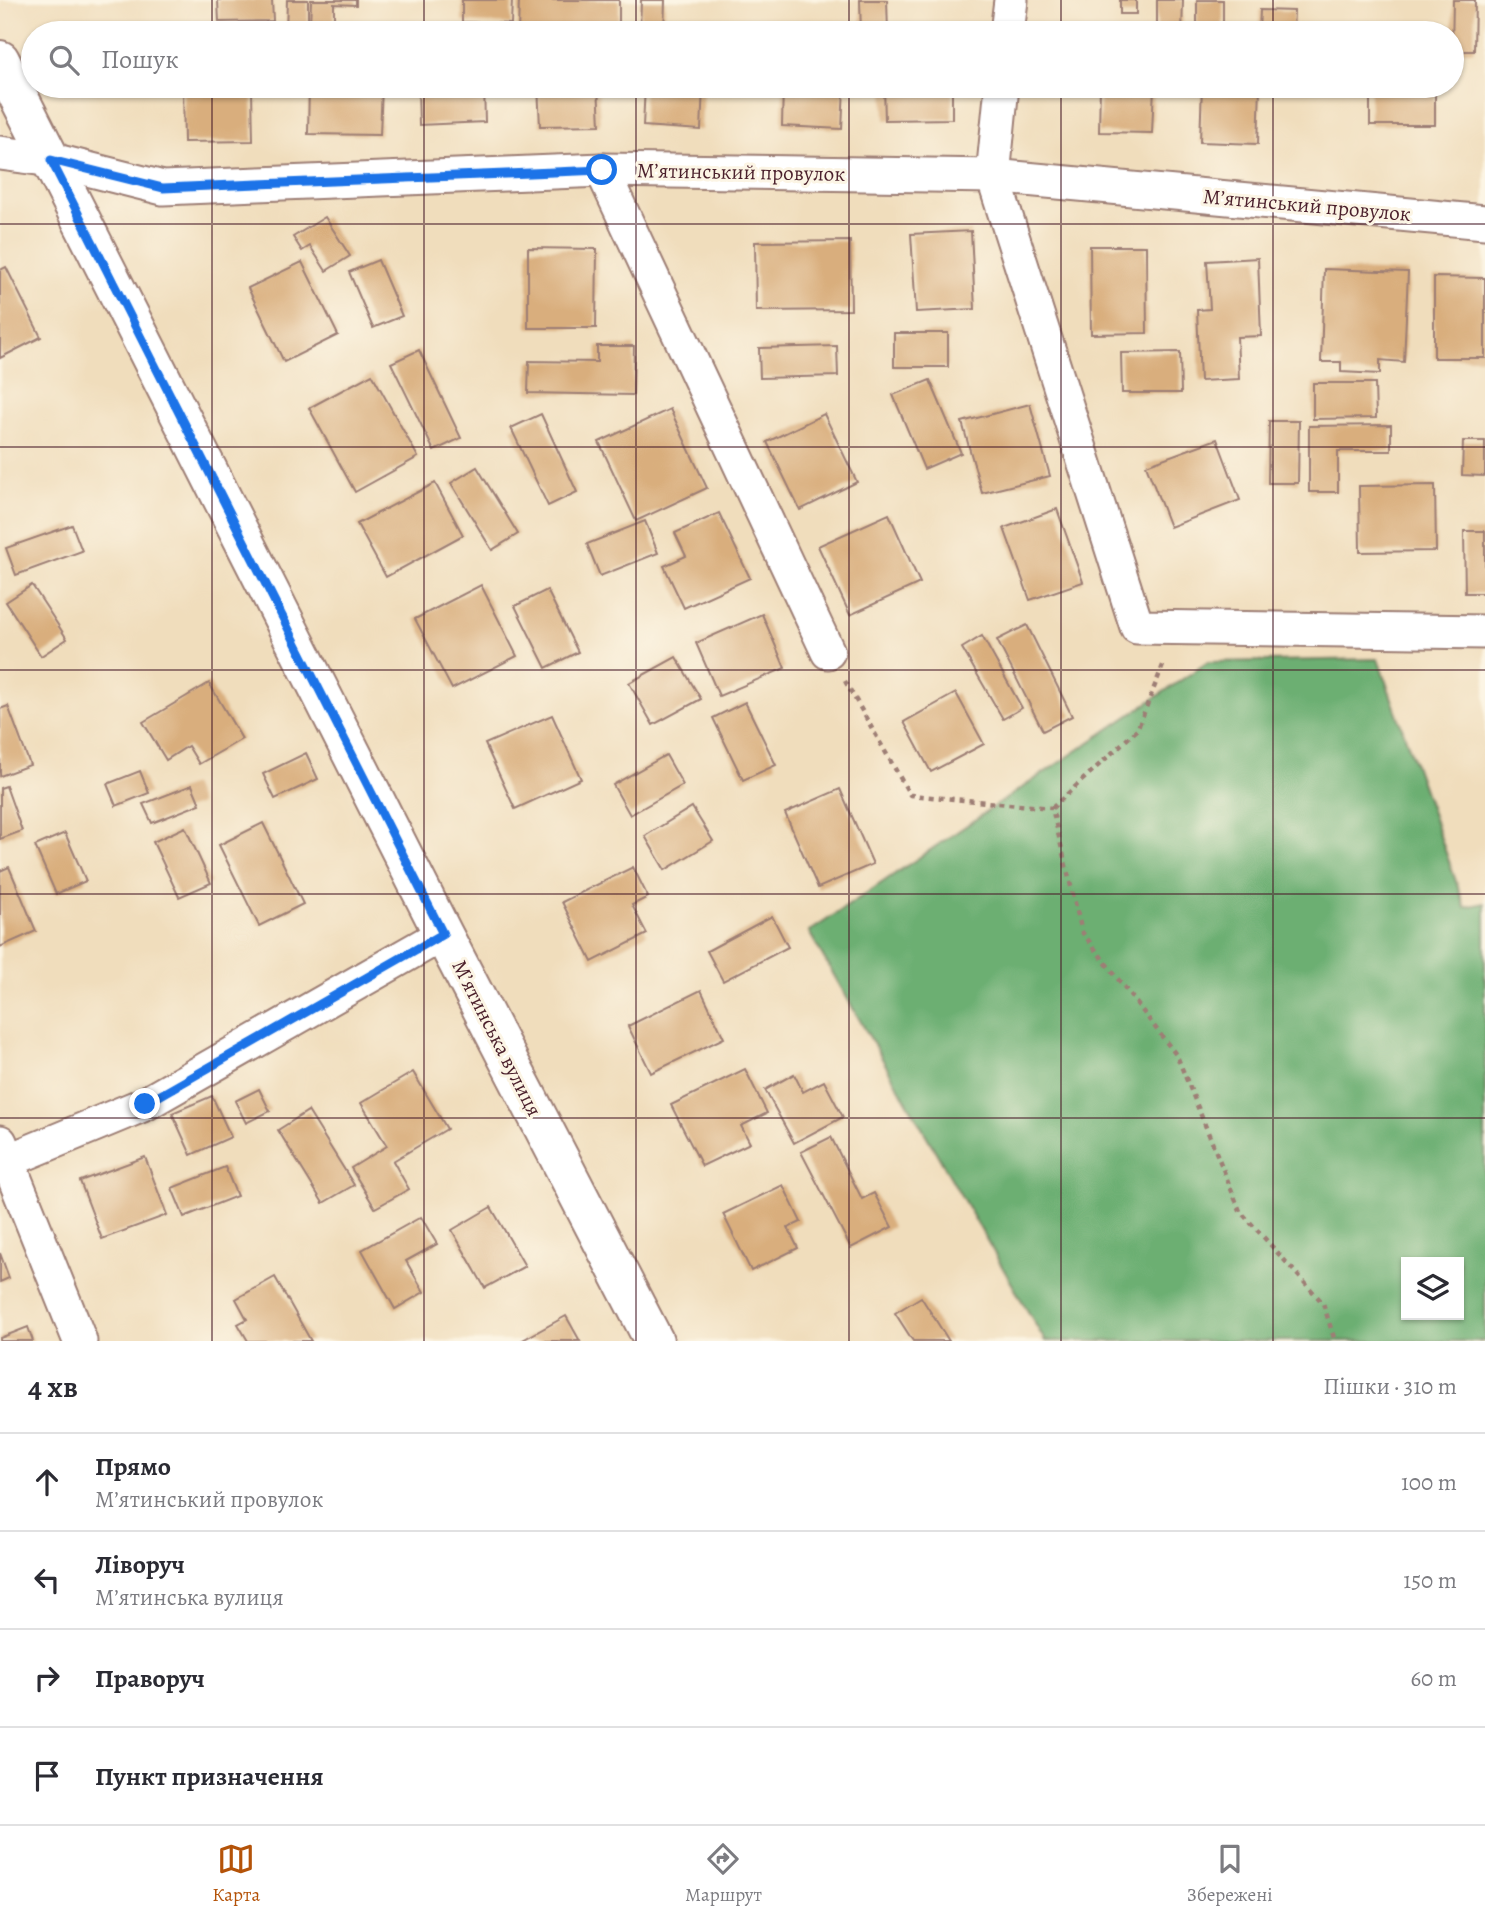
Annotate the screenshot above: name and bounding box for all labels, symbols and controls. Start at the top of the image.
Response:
search box [21,21,1464,98]
icon: search [45,41,83,79]
text: Пошук [101,42,179,77]
route start [586,154,617,185]
street label: Мʼятинський провулок [637,156,846,188]
street label: Мʼятинський провулок [1202,182,1412,228]
street label: Мʼятинська вулиця [445,955,549,1121]
route end [129,1088,160,1119]
map controls [1401,1257,1464,1320]
button: layers [1401,1257,1464,1320]
text: 4 хв [28,1367,78,1407]
text: Пішки · 310 m [1323,1371,1457,1402]
text: Прямо [95,1449,171,1484]
icon: ahead [28,1463,66,1501]
text: 100 m [1401,1467,1457,1498]
text: Мʼятинський провулок [95,1484,323,1515]
text: Ліворуч [95,1547,185,1582]
icon: left [28,1561,66,1599]
text: 150 m [1403,1565,1457,1596]
text: Мʼятинська вулиця [95,1582,284,1613]
icon: right [28,1659,66,1697]
text: Праворуч [95,1661,205,1696]
text: 60 m [1410,1663,1457,1694]
icon: arrive [28,1757,66,1795]
text: Пункт призначення [95,1759,324,1794]
tab: Карта [212,1840,260,1908]
tab: Маршрут [685,1840,762,1908]
tab: Збережені [1187,1840,1273,1908]

